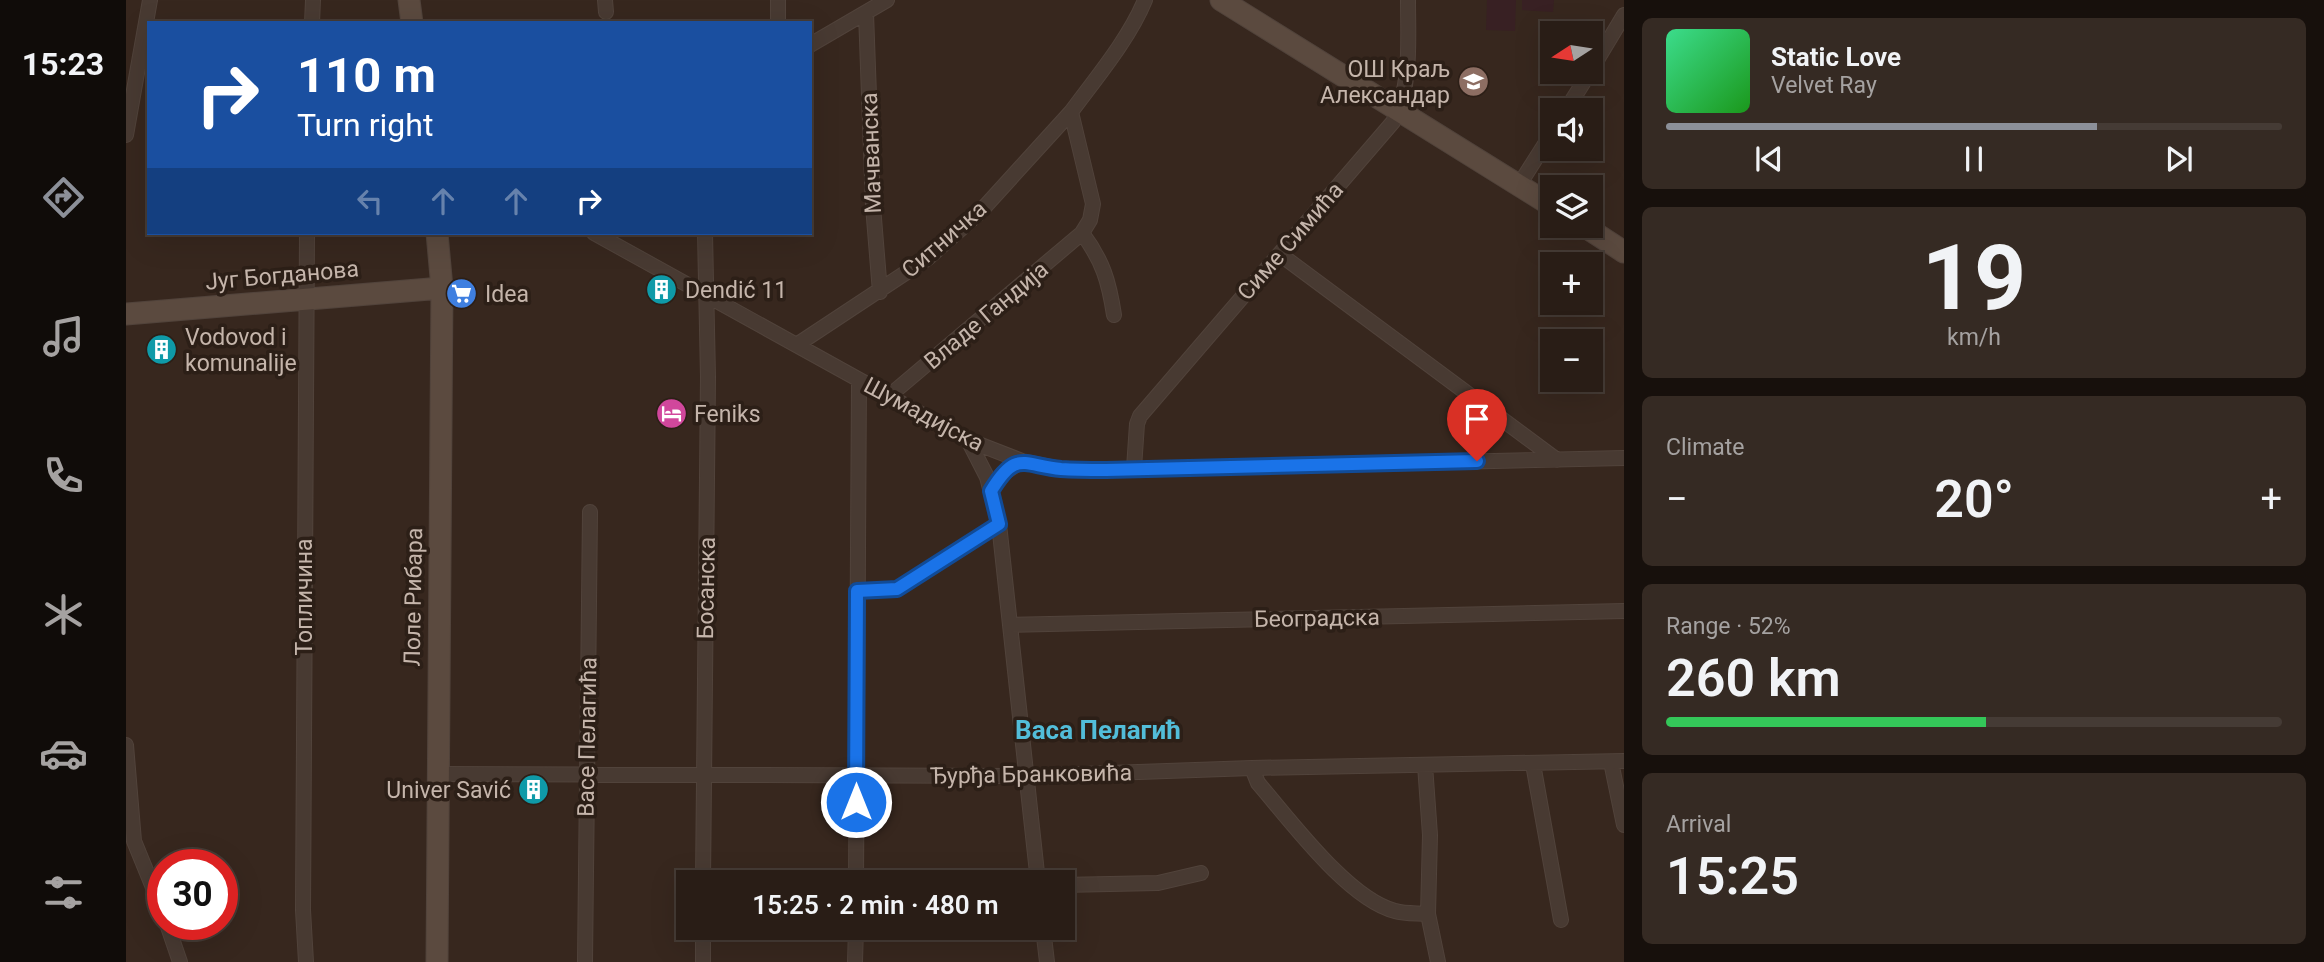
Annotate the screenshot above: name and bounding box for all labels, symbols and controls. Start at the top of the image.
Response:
north arrow [1540,21,1603,84]
map controls [1540,21,1603,392]
text: Static Love [1771,42,1901,72]
text: 15:23 [22,45,104,83]
text: 110 m [297,47,436,104]
icon: right [182,49,273,140]
place label: ОШ Краљ Александар [1320,56,1450,109]
school or university icon: ОШ Краљ Александар [1456,65,1490,99]
text: Velvet Ray [1771,72,1877,99]
street label: Мачванска [856,92,887,214]
button: sound [1540,98,1603,161]
text: Turn right [297,106,433,144]
icon: previous [1750,140,1788,178]
icon: pause [1955,140,1993,178]
icon: next [2160,140,2198,178]
icon: directions [39,173,88,222]
button: layers [1540,175,1603,238]
street label: Симе Симића [1232,177,1349,306]
icon: left [351,182,389,220]
icon: ahead [424,182,462,220]
icon: ahead [497,182,535,220]
icon: right [570,182,608,220]
street label: Ситничка [896,195,992,283]
text: 19 [1922,225,2026,331]
button: + [1540,252,1603,315]
street label: Југ Богданова [204,255,360,296]
street label: Владе Гандија [919,256,1054,375]
building icon: Dendić 11 [645,273,679,307]
supermarket icon: Idea [445,277,479,311]
place label: Dendić 11 [685,277,787,304]
place label: Idea [485,281,529,308]
icon: music [39,312,88,361]
place label: Vodovod i komunalije [185,324,297,377]
text: km/h [1947,324,2001,351]
button: − [1540,329,1603,392]
building icon: Vodovod i komunalije [145,333,179,367]
street label: Шумадијска [859,372,988,457]
pin [1447,389,1507,461]
hotel icon: Feniks [654,397,688,431]
icon: arrive [1458,400,1496,438]
place label: Feniks [694,401,761,428]
text: Climate [1666,434,1745,461]
icon: phone [39,451,88,500]
text: 20° [1934,469,2014,530]
text: − [1666,477,1688,521]
text: + [2260,477,2282,521]
street label: Лоле Рибара [399,527,428,667]
street label: Босанска [692,537,721,639]
street label: Топличина [291,538,318,656]
icon: climate [39,590,88,639]
street label: Београдска [1254,604,1380,633]
text: Range · 52% [1666,613,1791,640]
text: 260 km [1666,648,1841,709]
street label: Васе Пелагића [573,657,602,817]
district label: Васа Пелагић [1015,715,1181,745]
icon: car [39,729,88,778]
street label: Ђурђа Бранковића [930,759,1132,790]
position arrow [819,765,893,839]
building icon: Univer Savić [517,773,551,807]
place label: Univer Savić [386,777,511,804]
text: Arrival [1666,811,1731,838]
text: 15:25 [1666,846,1799,907]
speed limit sign: 30 [147,849,238,940]
icon: filters [39,868,88,917]
text: 15:25 · 2 min · 480 m [752,890,999,920]

